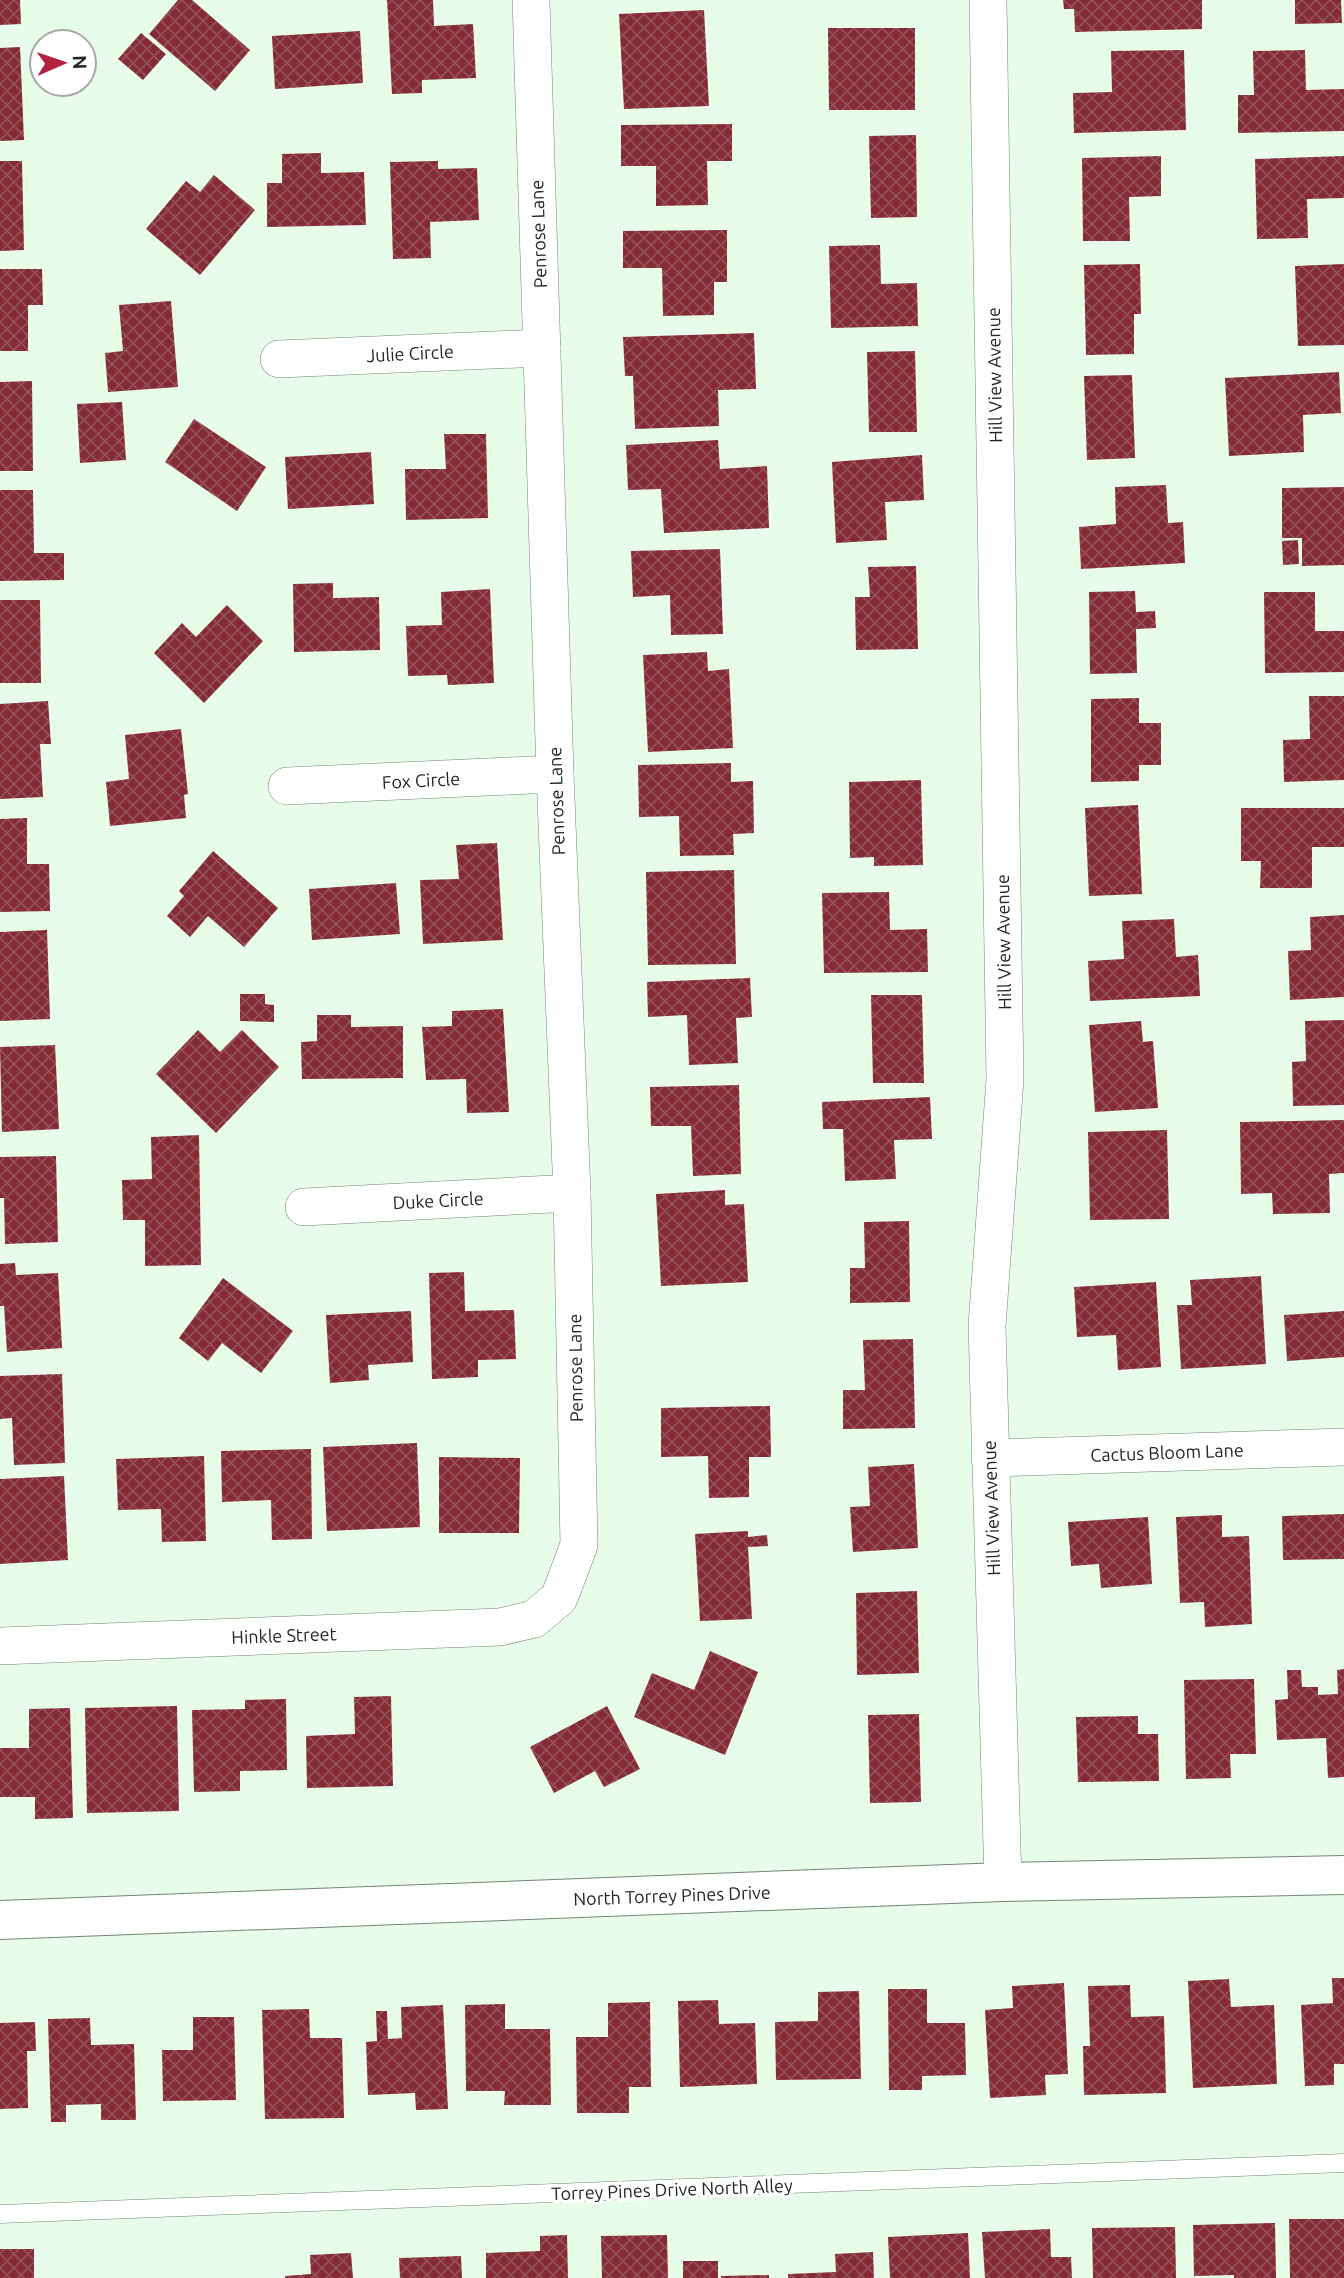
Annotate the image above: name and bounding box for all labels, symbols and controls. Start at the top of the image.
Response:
north arrow [28,28,98,98]
text: N [69,55,91,70]
street label: Penrose Lane [526,179,550,289]
street label: Hill View Avenue [983,307,1005,443]
street label: Julie Circle [366,341,454,365]
street label: Penrose Lane [544,746,568,856]
street label: Fox Circle [381,768,461,792]
street label: Hill View Avenue [992,874,1014,1010]
street label: Duke Circle [392,1188,484,1212]
street label: Penrose Lane [564,1314,586,1422]
street label: Cactus Bloom Lane [1090,1439,1244,1465]
street label: Hill View Avenue [979,1440,1003,1576]
street label: Hinkle Street [231,1623,337,1647]
street label: North Torrey Pines Drive [573,1882,771,1908]
street label: Torrey Pines Drive North Alley [551,2175,793,2203]

